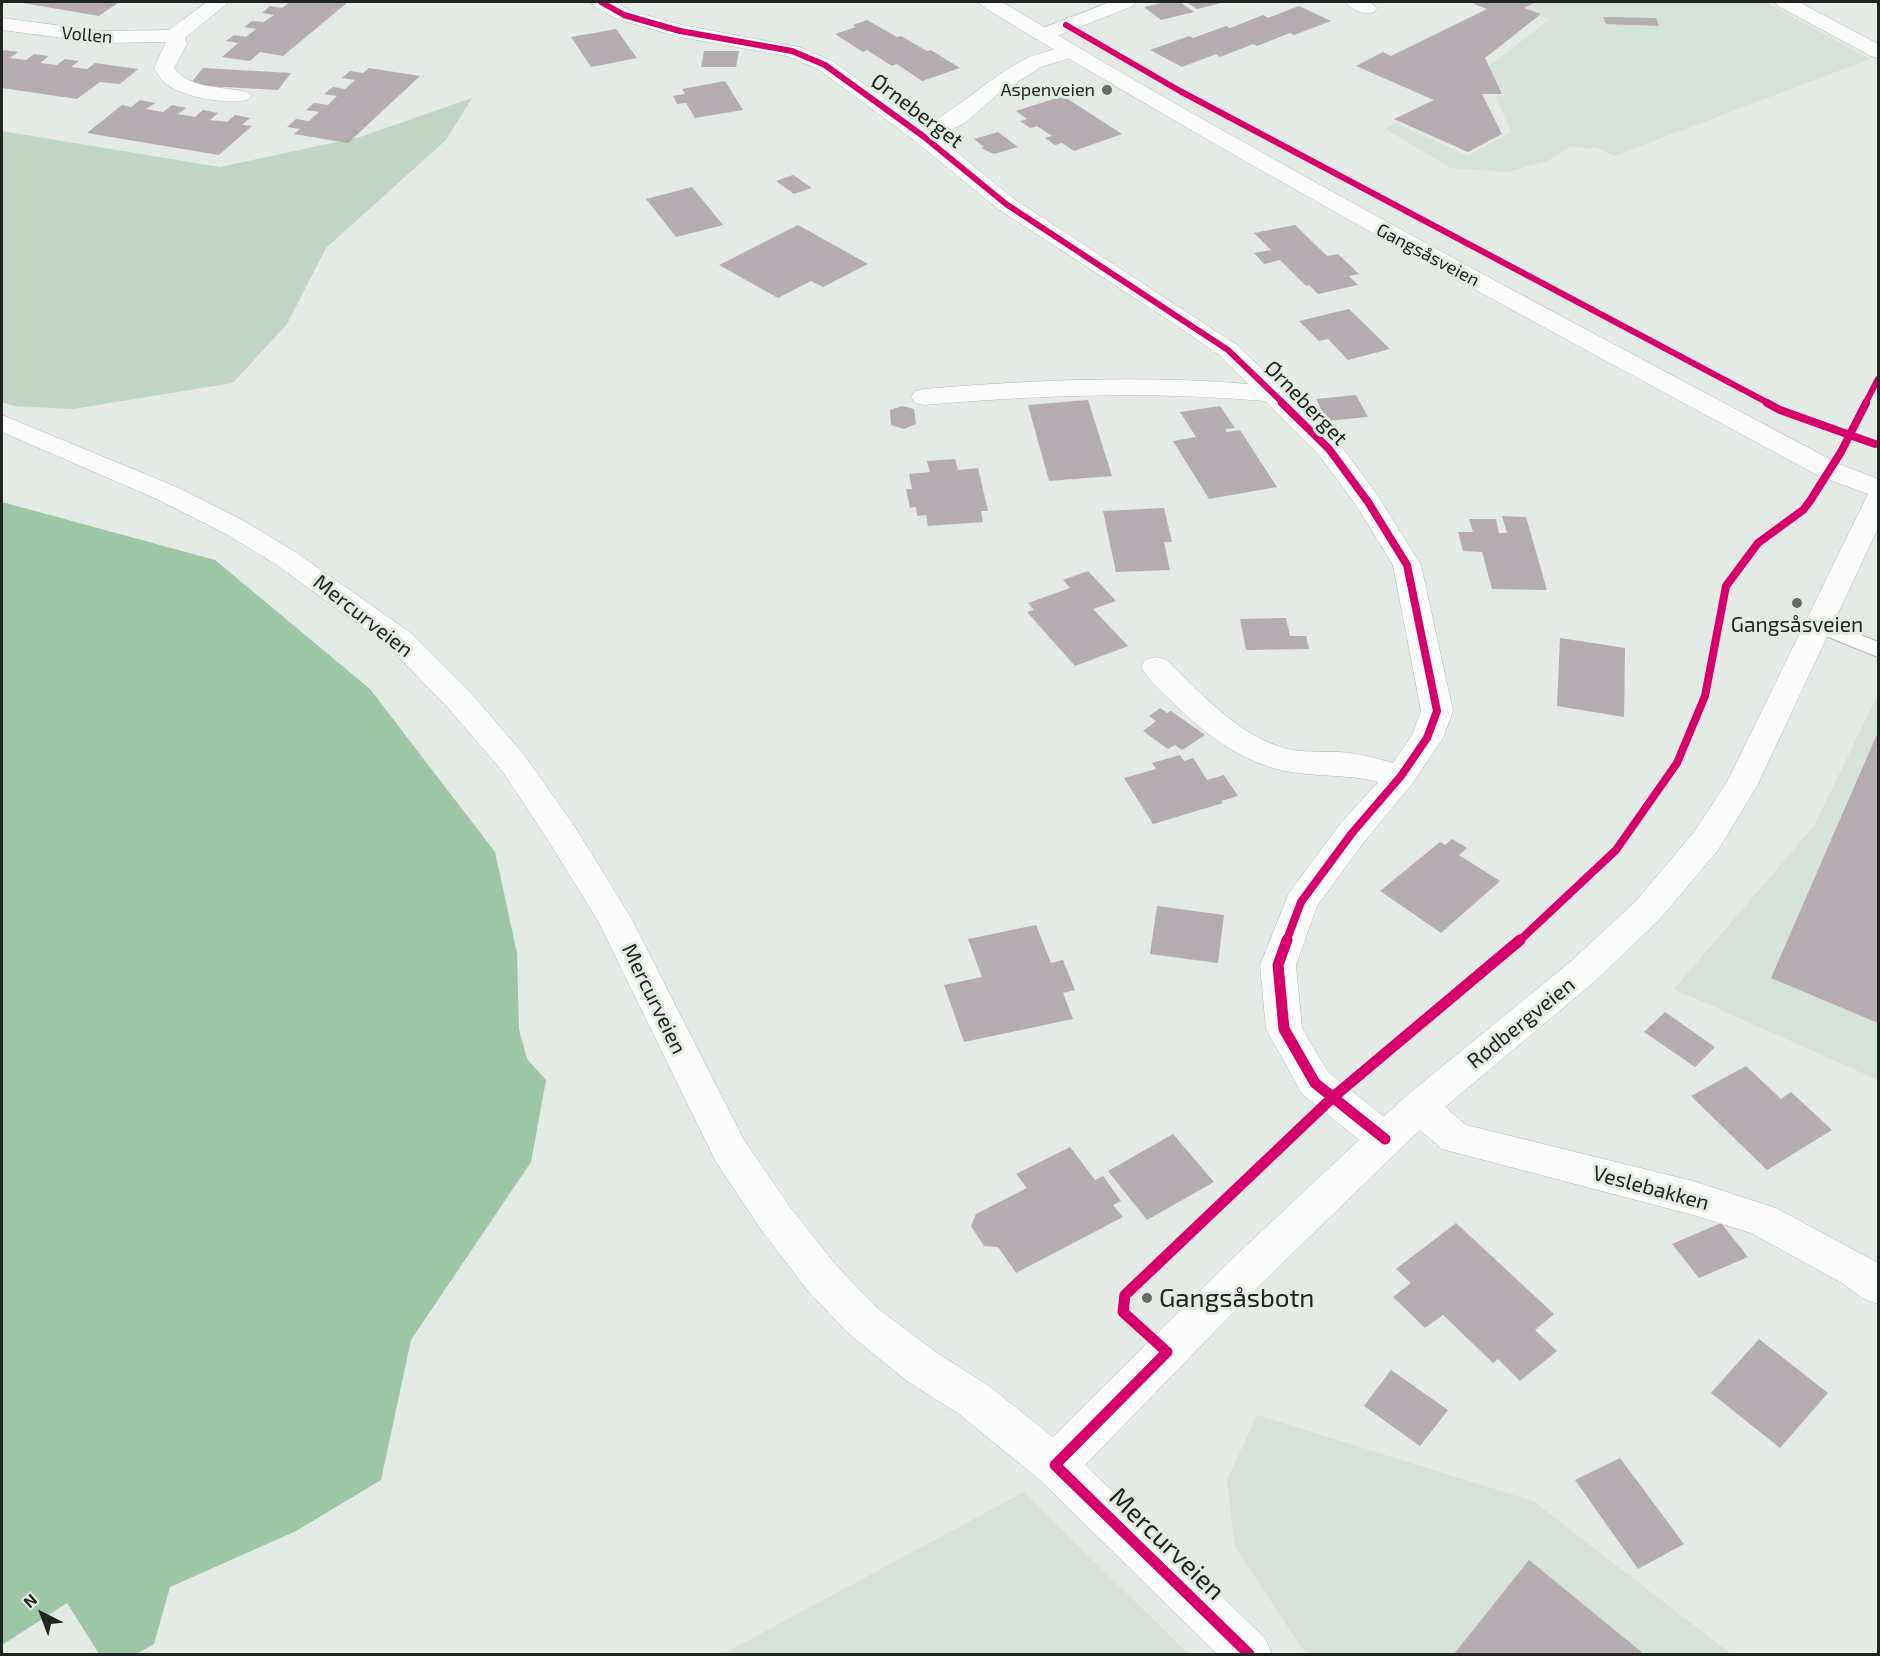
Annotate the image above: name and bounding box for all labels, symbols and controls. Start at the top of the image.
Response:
street label: Vollen [60,22,114,48]
street label: Ørneberget [866,68,968,154]
place label: Aspenveien [1000,79,1095,101]
marker: Aspenveien [1100,83,1114,97]
street label: Gangsåsveien [1373,219,1483,291]
street label: Ørneberget [1259,355,1353,451]
street label: Mercurveien [308,569,418,663]
marker: Gangsåsveien [1790,596,1804,610]
place label: Gangsåsveien [1731,612,1863,638]
street label: Mercurveien [616,940,692,1058]
street label: Rødbergveien [1462,972,1580,1074]
street label: Veslebakken [1590,1160,1712,1216]
place label: Gangsåsbotn [1159,1282,1314,1314]
marker: Gangsåsbotn [1140,1291,1154,1305]
street label: Mercurveien [1103,1481,1231,1607]
north arrow [12,1584,72,1644]
text: N [19,1589,40,1611]

